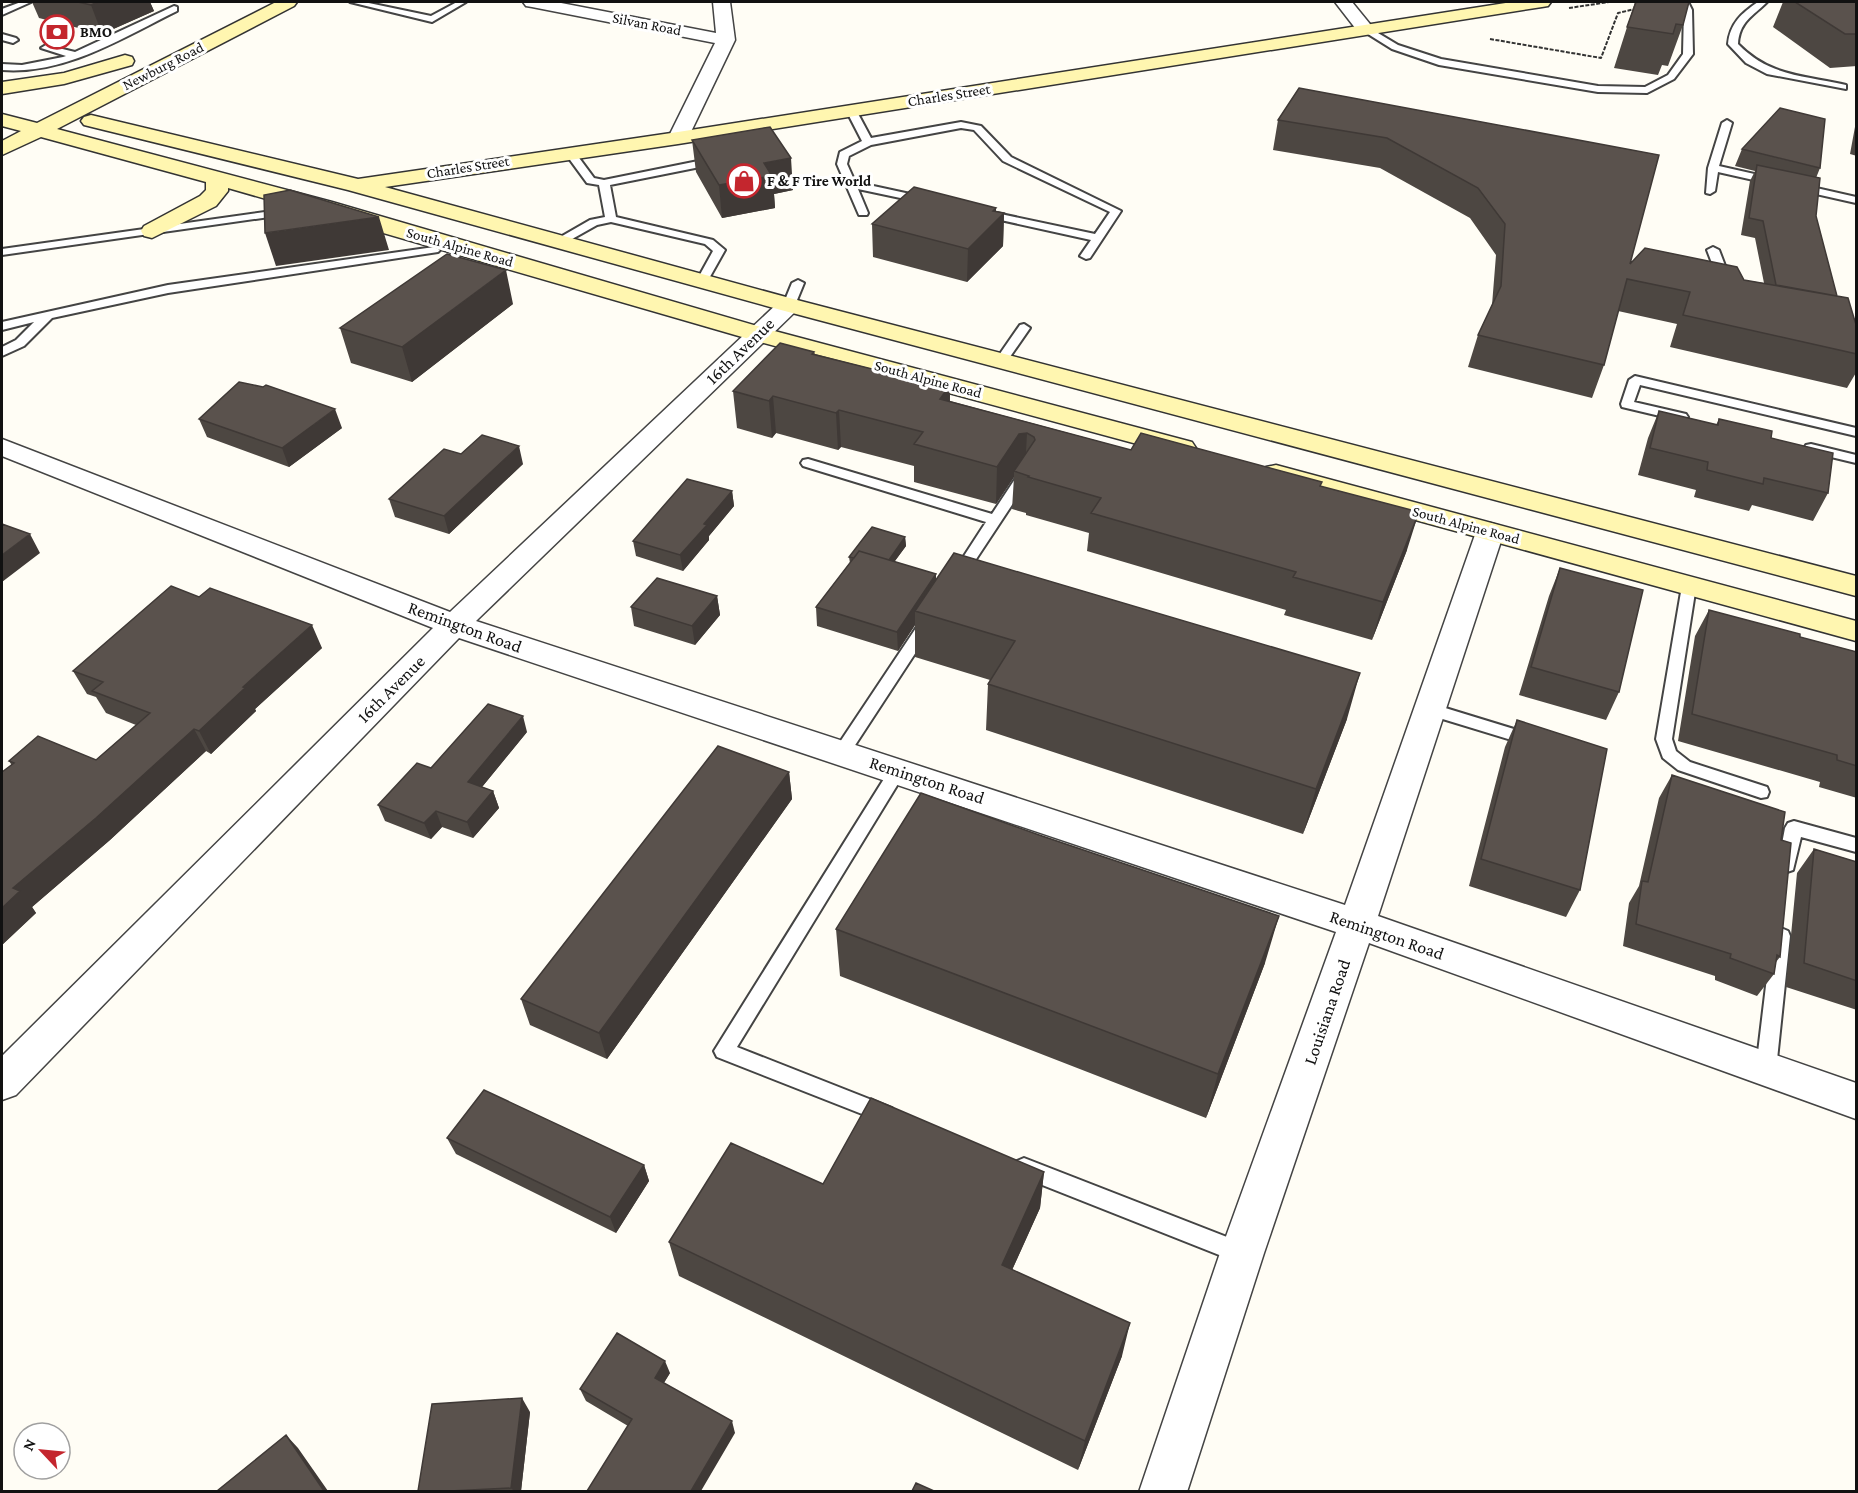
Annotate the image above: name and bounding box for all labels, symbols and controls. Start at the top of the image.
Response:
street label: Silvan Road [611,9,683,39]
bank icon: BMO [39,14,75,50]
place label: BMO [80,24,112,40]
street label: Newburg Road [120,39,207,94]
street label: Charles Street [907,80,992,109]
street label: Charles Street [426,152,511,181]
shop icon: F & F Tire World [726,163,762,199]
place label: F & F Tire World [767,173,872,189]
street label: South Alpine Road [404,224,515,271]
street label: 16th Avenue [702,314,778,388]
street label: South Alpine Road [872,357,983,402]
street label: South Alpine Road [1410,503,1521,548]
street label: Remington Road [405,597,525,657]
street label: 16th Avenue [353,651,429,727]
street label: Remington Road [867,752,987,808]
street label: Remington Road [1327,906,1447,964]
street label: Louisiana Road [1300,956,1355,1067]
north arrow [12,1421,72,1481]
text: N [19,1436,39,1453]

